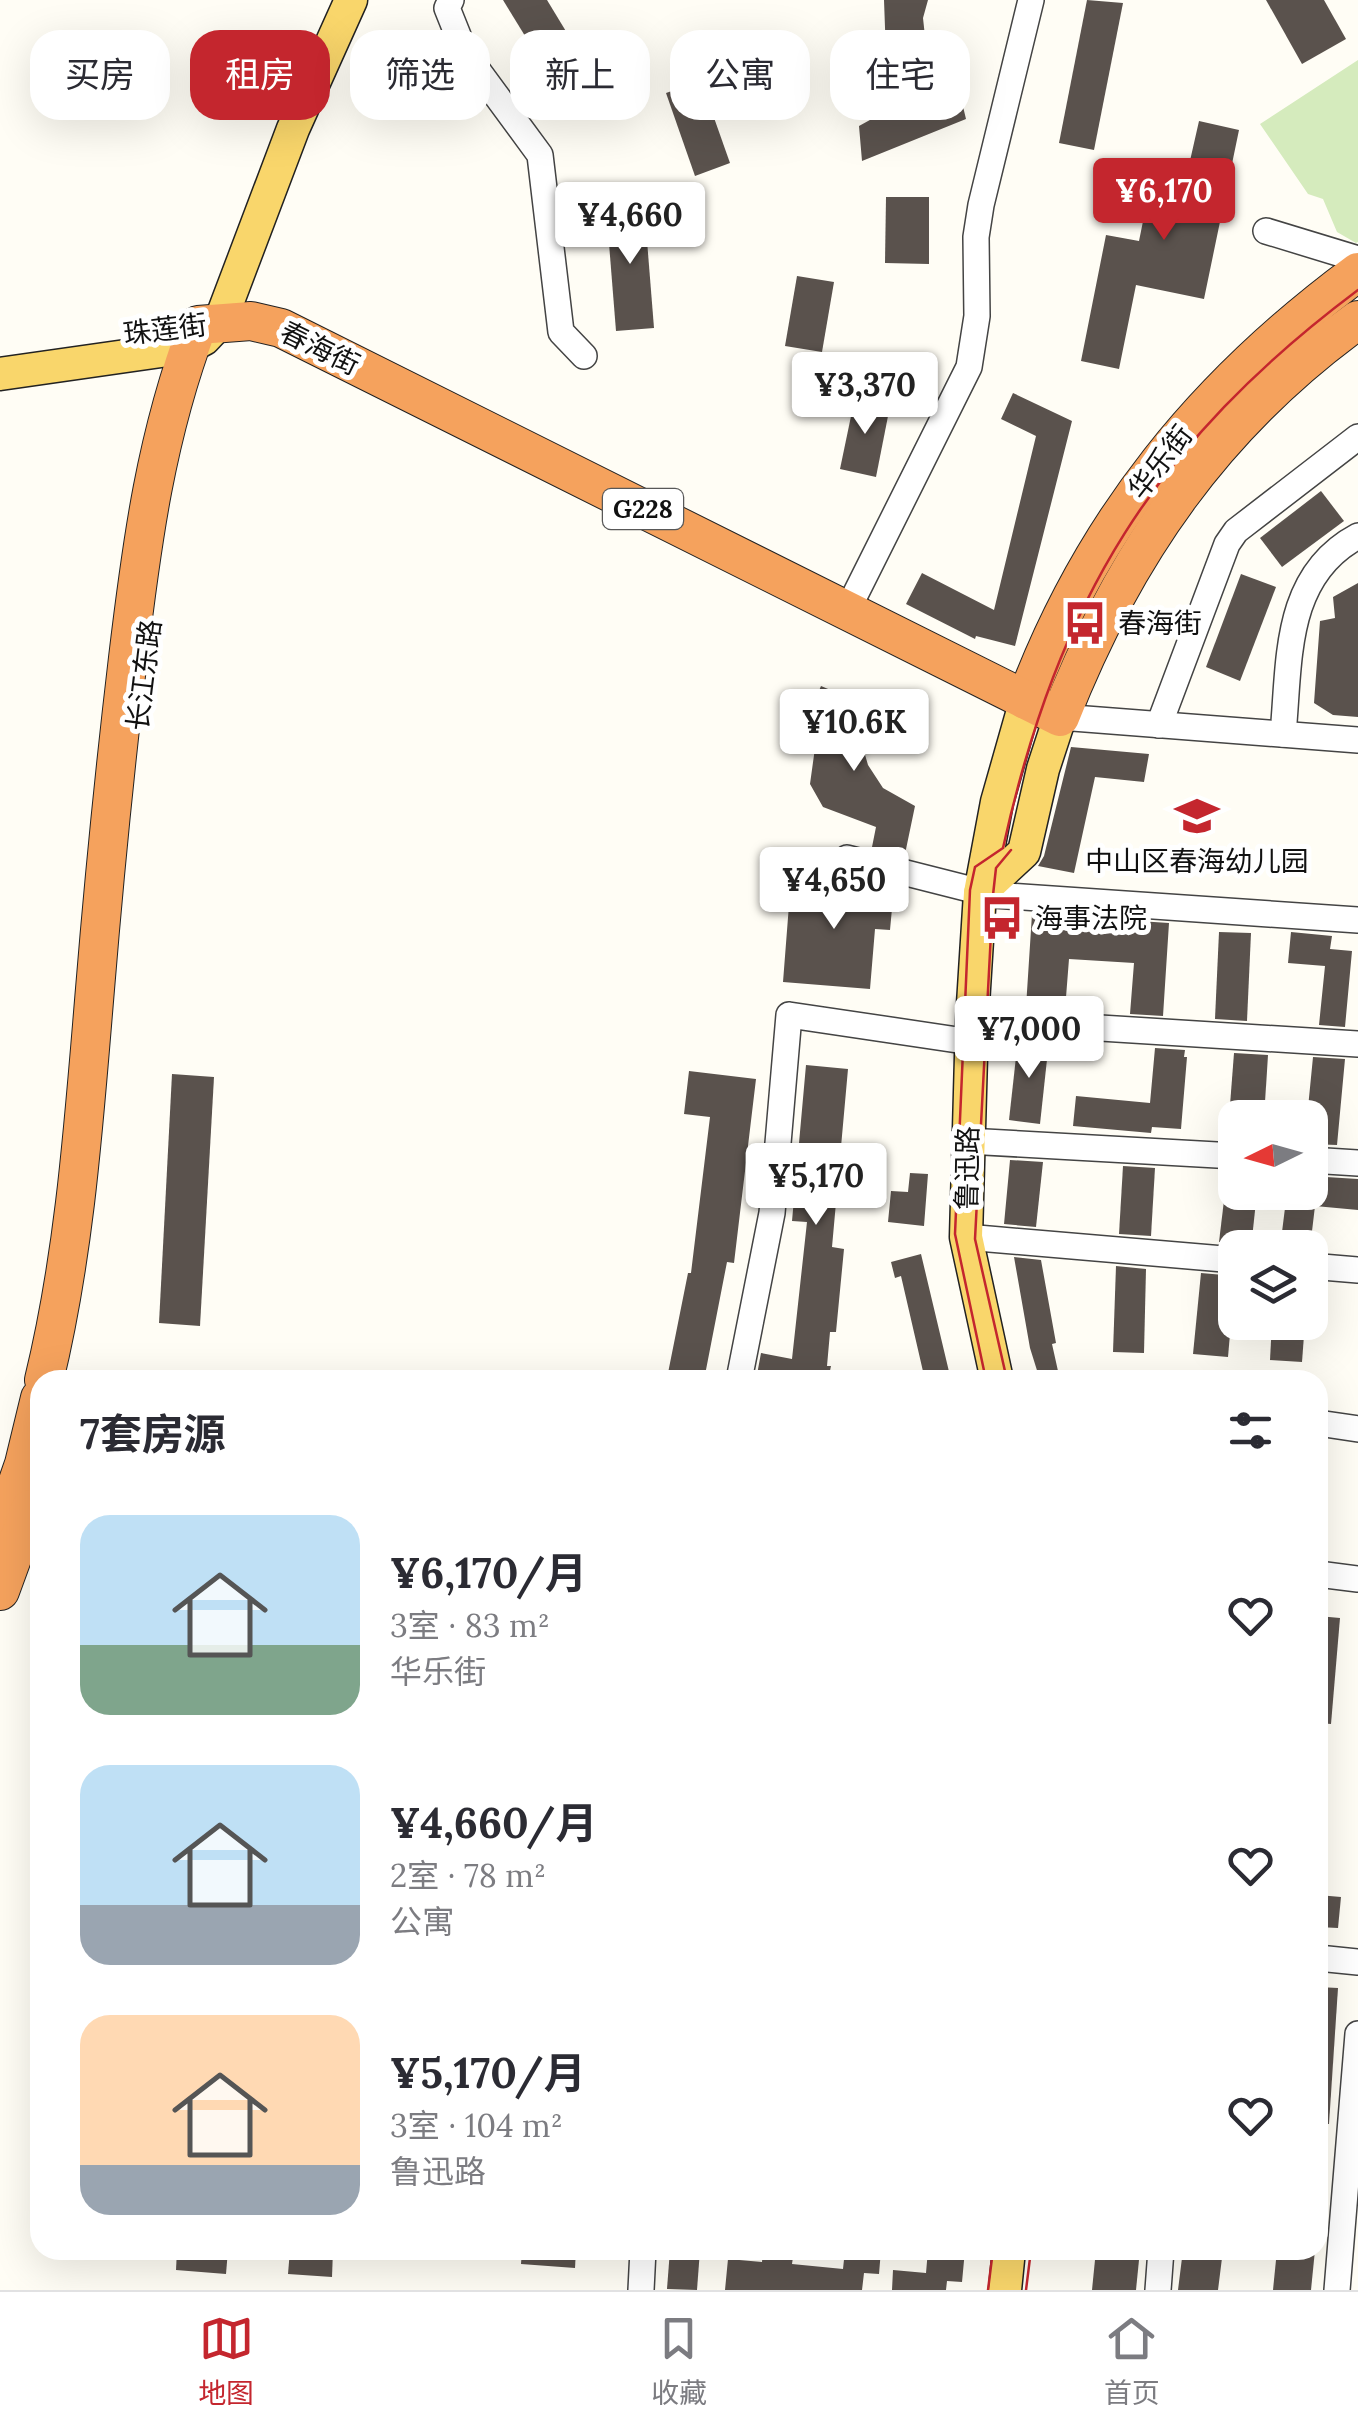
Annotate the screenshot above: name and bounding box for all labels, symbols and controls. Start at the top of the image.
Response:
chip: 买房 [30,30,170,120]
chip: 租房 [190,30,330,120]
chip: 筛选 [350,30,490,120]
chip: 新上 [510,30,650,120]
chip: 公寓 [670,30,810,120]
chip: 住宅 [830,30,970,120]
pin: ¥6,170 [1083,158,1245,243]
text: ¥6,170 [1115,170,1213,211]
pin: ¥4,660 [549,182,711,267]
text: ¥4,660 [577,194,683,235]
street label: 珠莲街 [121,306,209,352]
street label: 春海街 [274,313,366,383]
pin: ¥3,370 [784,352,946,437]
text: ¥3,370 [814,364,916,405]
street label: 华乐街 [1120,418,1200,506]
road number: G228 [603,489,683,529]
bus stop icon: 春海街 [1061,599,1109,647]
place label: 春海街 [1118,605,1202,641]
street label: 长江东路 [119,617,169,733]
pin: ¥10.6K [773,689,935,774]
text: ¥10.6K [802,701,906,742]
school or university icon: 中山区春海幼儿园 [1173,792,1221,840]
place label: 中山区春海幼儿园 [1085,843,1309,879]
pin: ¥4,650 [753,847,915,932]
text: ¥4,650 [782,859,886,900]
bus stop icon: 海事法院 [978,894,1026,942]
place label: 海事法院 [1035,900,1147,936]
pin: ¥7,000 [948,996,1110,1081]
text: ¥7,000 [977,1008,1081,1049]
north arrow [1218,1100,1328,1210]
map controls [1218,1100,1328,1340]
street label: 鲁迅路 [948,1126,986,1210]
pin: ¥5,170 [735,1143,897,1228]
text: ¥5,170 [768,1155,864,1196]
button: layers [1218,1230,1328,1340]
icon: filters [1223,1403,1278,1458]
text: 7套房源 [80,1407,226,1461]
text: ¥6,170/月 [390,1546,587,1600]
icon: home [160,1555,280,1675]
icon: heart [1223,1588,1278,1643]
text: 3室 · 83 m² [390,1605,550,1646]
text: 华乐街 [390,1651,486,1692]
text: ¥4,660/月 [390,1796,597,1850]
icon: home [160,1805,280,1925]
icon: heart [1223,1838,1278,1893]
text: 2室 · 78 m² [390,1855,546,1896]
text: 公寓 [390,1901,454,1942]
text: ¥5,170/月 [390,2046,586,2100]
icon: home [160,2055,280,2175]
icon: heart [1223,2088,1278,2143]
text: 3室 · 104 m² [390,2105,563,2146]
text: 鲁迅路 [390,2151,486,2192]
tab: 地图 [198,2311,254,2411]
tab: 收藏 [651,2311,707,2411]
tab: 首页 [1104,2311,1160,2411]

